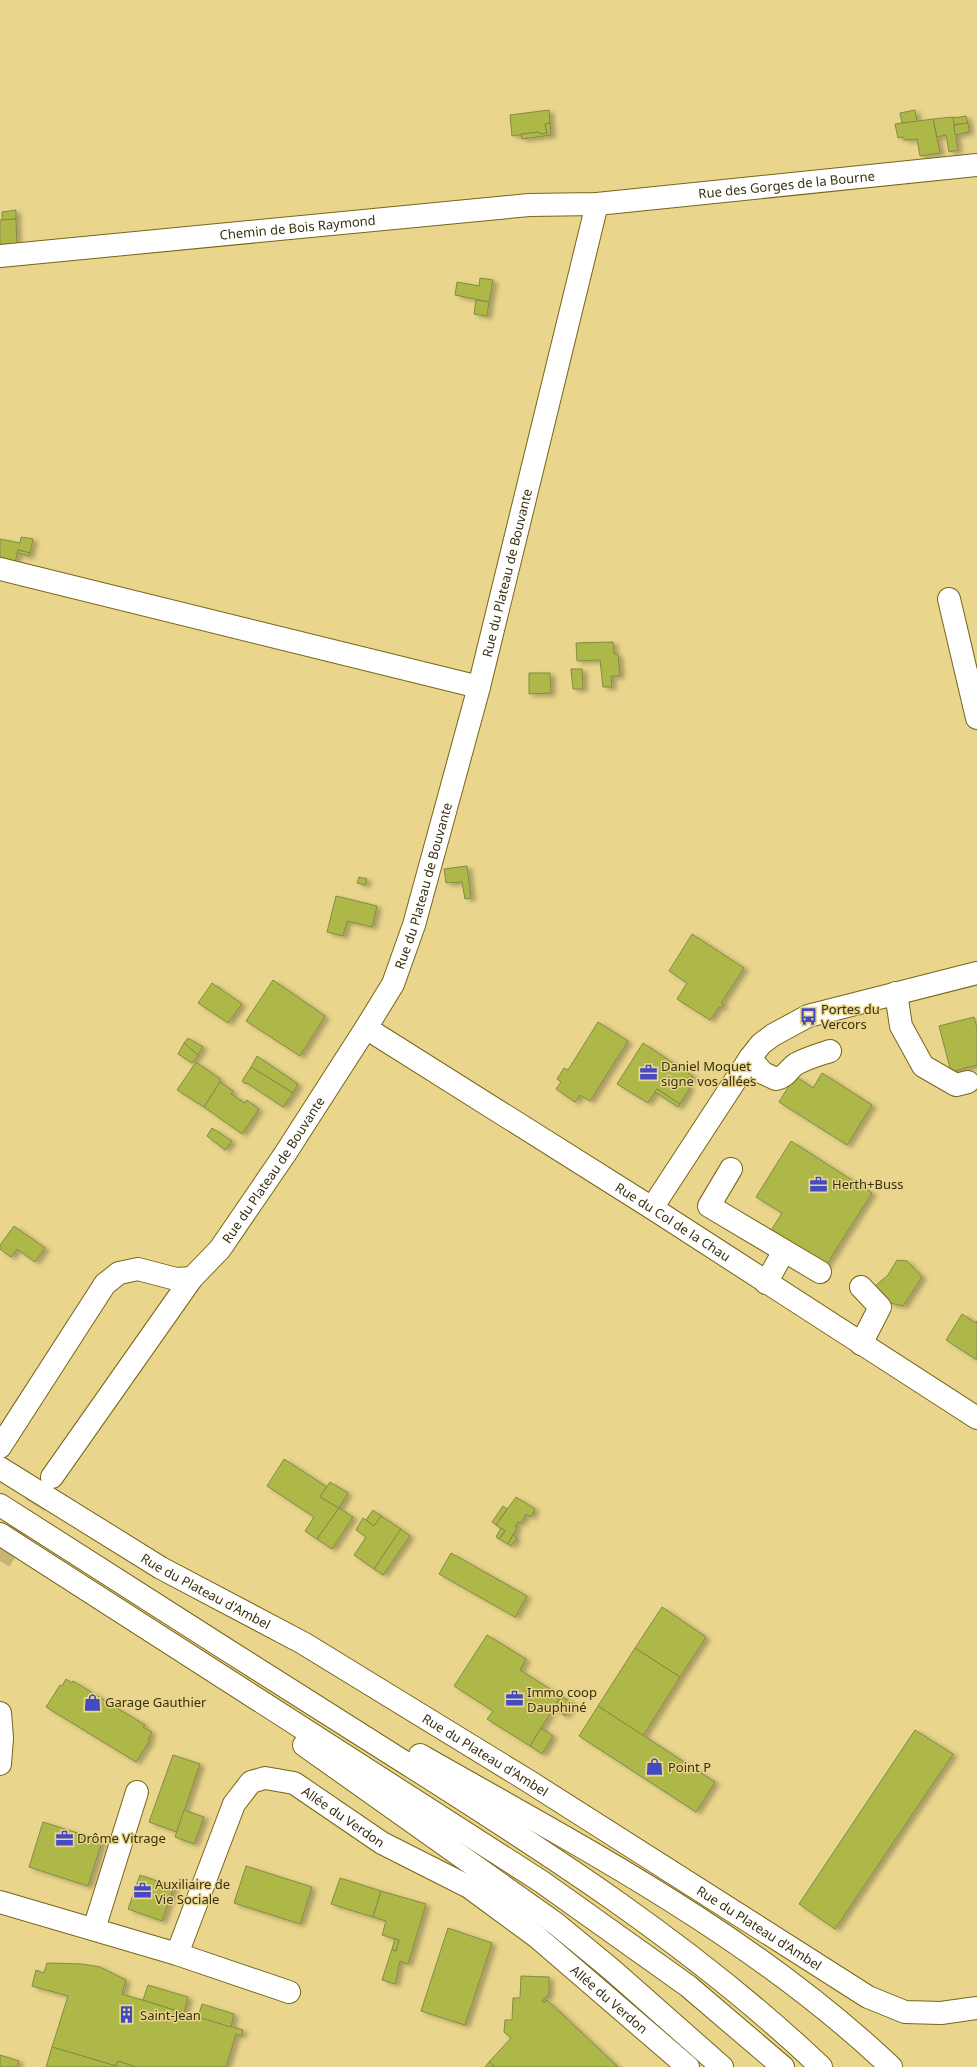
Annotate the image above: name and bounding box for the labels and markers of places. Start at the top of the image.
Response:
place label: Portes du Vercors [821,1000,880,1033]
bus stop icon: Portes du Vercors [798,1006,818,1026]
place label: Daniel Moquet signe vos allées [661,1057,756,1090]
office icon: Daniel Moquet signe vos allées [638,1063,658,1083]
office icon: Herth+Buss [809,1174,829,1194]
place label: Herth+Buss [832,1175,903,1193]
place label: Immo coop Dauphiné [527,1683,597,1716]
office icon: Immo coop Dauphiné [504,1689,524,1709]
shop icon: Garage Gauthier [82,1692,102,1712]
place label: Garage Gauthier [105,1693,207,1711]
shop icon: Point P [645,1757,665,1777]
place label: Point P [668,1758,711,1776]
office icon: Drôme Vitrage [54,1828,74,1848]
place label: Drôme Vitrage [77,1829,166,1847]
place label: Auxiliaire de Vie Sociale [155,1875,230,1908]
office icon: Auxiliaire de Vie Sociale [132,1881,152,1901]
building icon: Saint-Jean [117,2005,137,2025]
place label: Saint-Jean [140,2006,201,2024]

